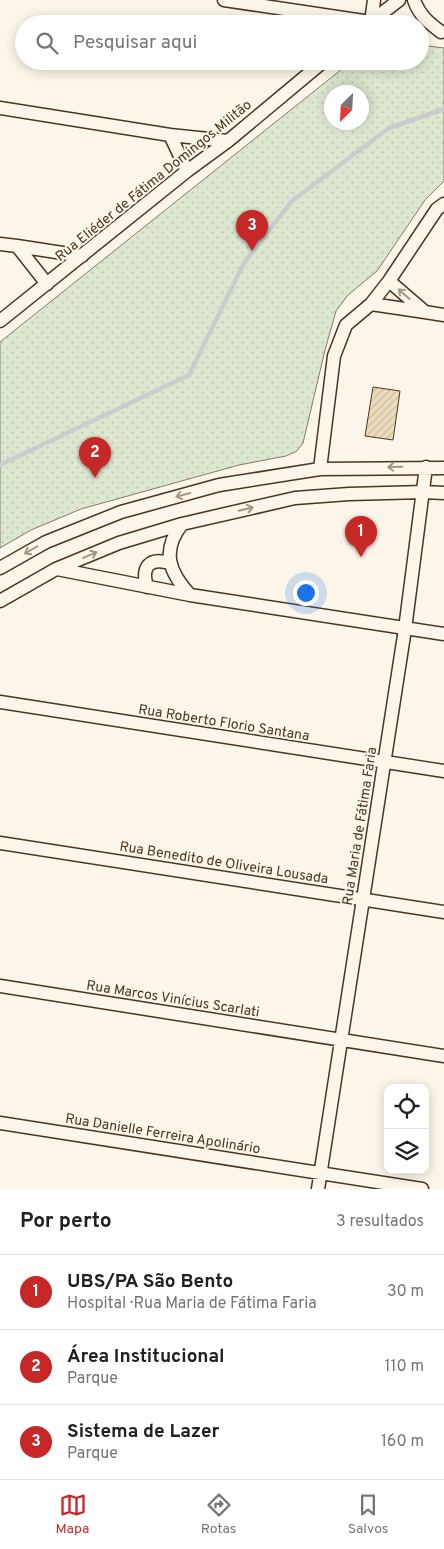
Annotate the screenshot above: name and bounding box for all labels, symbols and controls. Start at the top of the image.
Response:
search box [15,15,429,70]
icon: search [33,29,61,57]
text: Pesquisar aqui [73,31,197,55]
north arrow [324,85,369,130]
street label: Rua Eliéder de Fátima Domingos Militão [52,97,256,266]
pin: 3 [236,210,268,251]
one-way arrow [398,288,411,299]
pin: 2 [79,437,111,478]
one-way arrow [388,462,404,472]
one-way arrow [175,491,191,501]
one-way arrow [237,504,253,513]
pin: 1 [345,516,377,557]
one-way arrow [24,546,38,556]
one-way arrow [82,550,97,559]
your location [293,580,319,606]
street label: Rua Roberto Florio Santana [137,702,311,745]
street label: Rua Maria de Fátima Faria [340,746,381,907]
street label: Rua Benedito de Oliveira Lousada [118,839,329,888]
street label: Rua Marcos Vinícius Scarlati [85,977,261,1022]
map controls [384,1084,429,1174]
button: locate [384,1084,429,1129]
street label: Rua Danielle Ferreira Apolinário [64,1111,262,1158]
button: layers [384,1129,429,1174]
text: Por perto [20,1208,112,1235]
text: 3 resultados [336,1212,424,1232]
text: UBS/PA São Bento [67,1270,233,1294]
text: 1 [33,1282,39,1302]
text: 30 m [387,1282,424,1302]
text: Hospital · Rua Maria de Fátima Faria [67,1294,317,1314]
text: Área Institucional [67,1345,225,1369]
text: 2 [31,1357,41,1377]
text: 110 m [384,1357,424,1377]
text: Parque [67,1369,118,1389]
text: Sistema de Lazer [67,1420,219,1444]
text: 3 [31,1432,41,1452]
text: 160 m [381,1432,424,1452]
text: Parque [67,1444,118,1464]
tab: Mapa [56,1491,89,1538]
tab: Rotas [201,1491,236,1538]
tab: Salvos [348,1491,388,1538]

